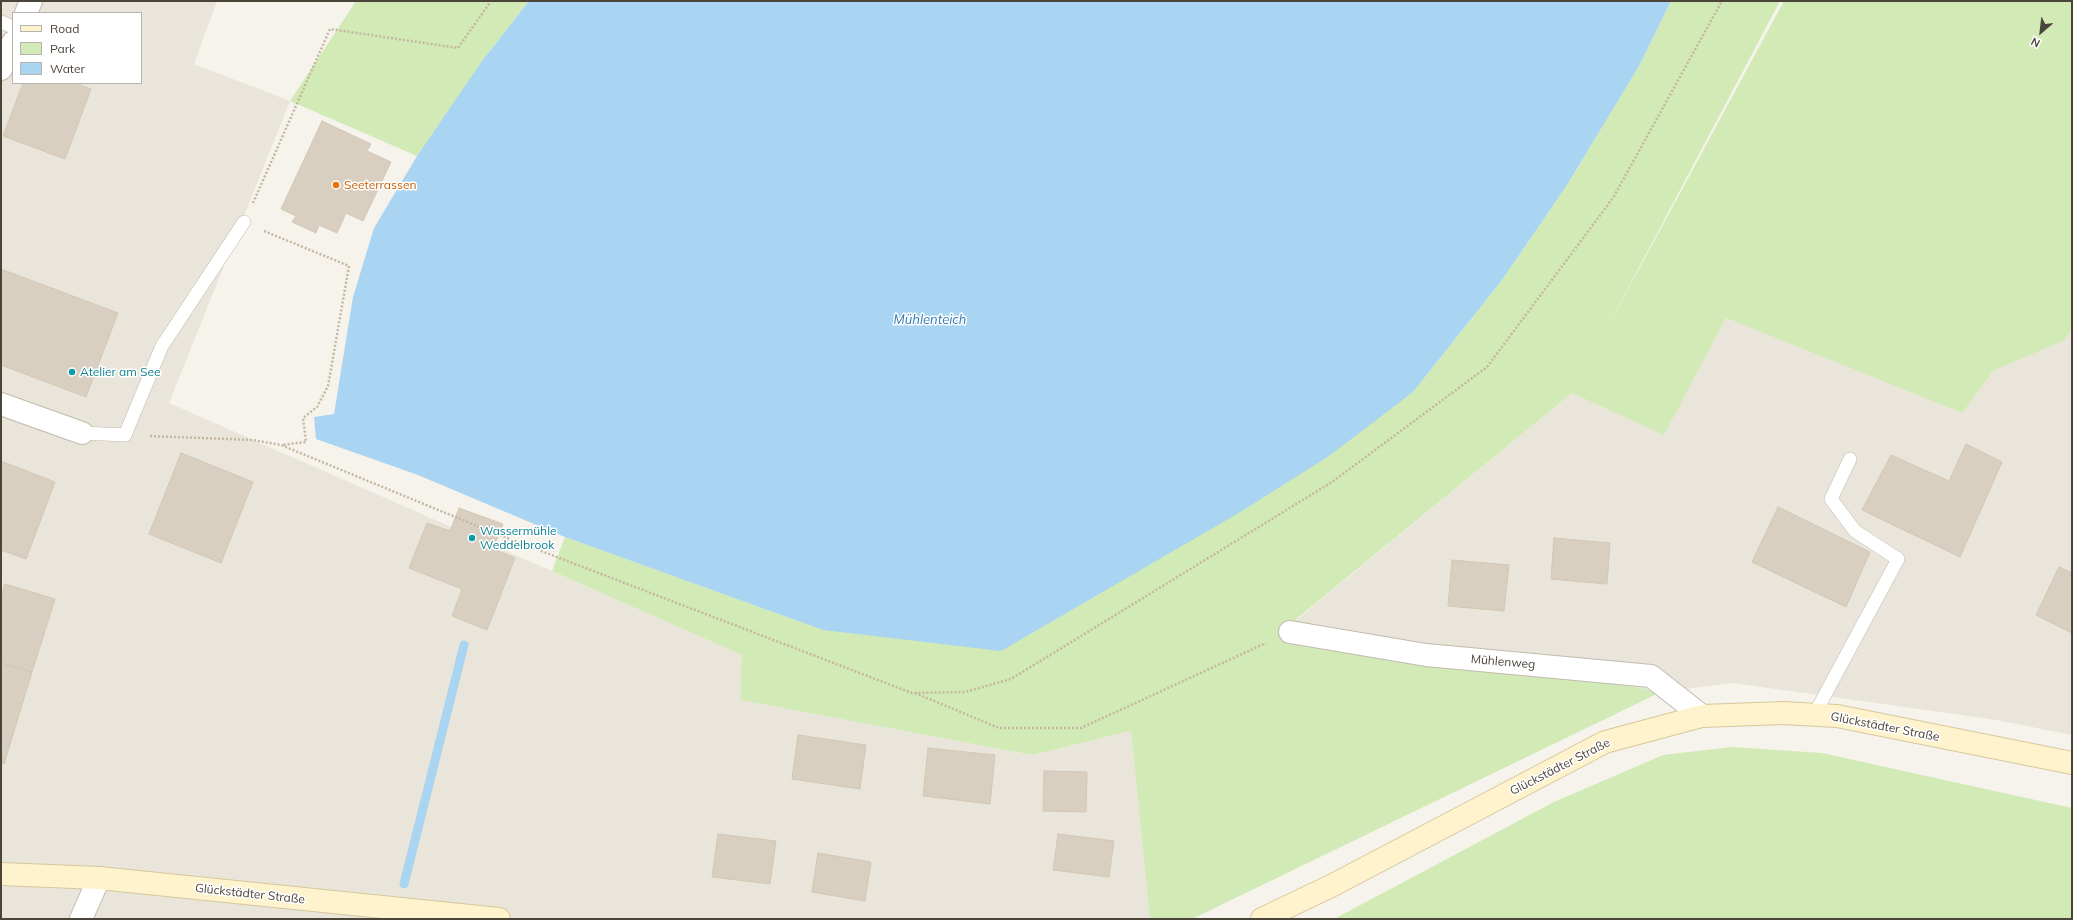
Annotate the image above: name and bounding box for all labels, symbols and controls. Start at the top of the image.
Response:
legend [12,12,142,84]
north arrow [2021,12,2061,52]
text: Road [50,21,79,36]
text: N [2028,34,2042,51]
text: Park [50,41,75,56]
text: Water [50,61,85,76]
place label: Seeterrassen [344,178,417,192]
marker: Seeterrassen [331,180,341,190]
water label: Mühlenteich [894,312,966,328]
place label: Atelier am See [80,365,160,379]
marker: Atelier am See [67,367,77,377]
place label: Wassermühle Weddelbrook [480,524,557,552]
marker: Wassermühle Weddelbrook [467,533,477,543]
street label: Mühlenweg [1470,652,1536,672]
street label: Glückstädter Straße [1829,709,1941,745]
street label: Glückstädter Straße [1508,736,1612,798]
street label: Glückstädter Straße [194,881,306,907]

